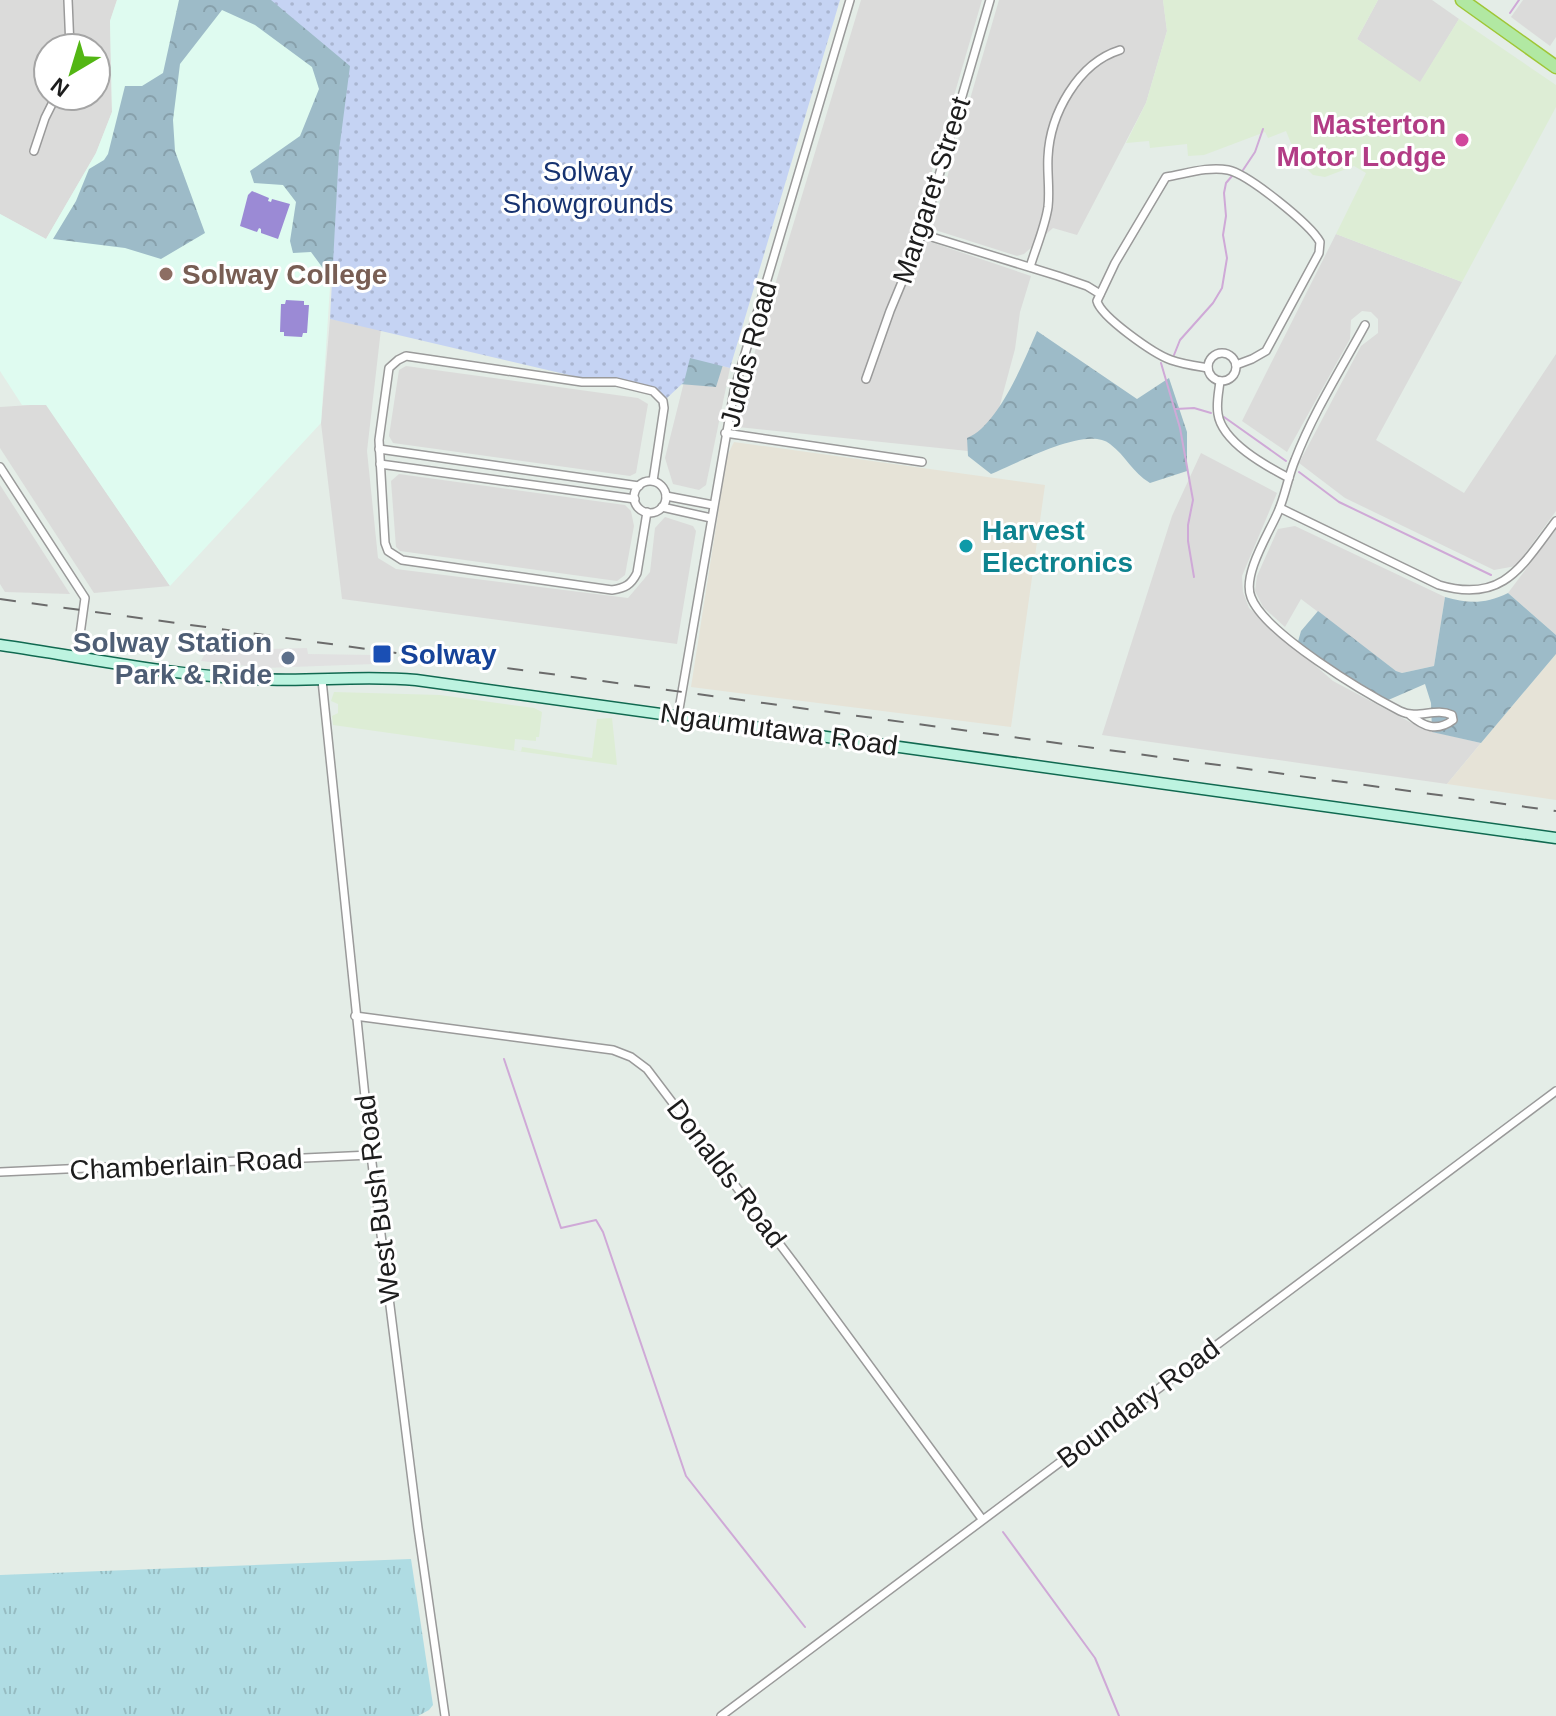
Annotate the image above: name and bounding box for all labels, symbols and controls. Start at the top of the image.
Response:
north arrow [32,32,112,112]
text: N [46,73,74,102]
street label: Margaret Street [887,93,976,287]
place label: Masterton Motor Lodge [1276,109,1446,172]
marker: Masterton Motor Lodge [1453,131,1471,149]
park label: Solway Showgrounds [502,156,674,219]
place label: Solway College [182,259,387,290]
marker: Solway College [157,265,175,283]
street label: Judds Road [714,278,783,430]
place label: Harvest Electronics [982,515,1133,578]
marker: Harvest Electronics [957,537,975,555]
place label: Solway Station Park & Ride [73,627,272,690]
place label: Solway [400,639,497,670]
marker: Solway [371,643,393,665]
marker: Solway Station Park & Ride [279,649,297,667]
street label: Ngaumutawa Road [658,697,900,762]
street label: West Bush Road [349,1093,406,1305]
street label: Donalds Road [661,1093,792,1253]
street label: Chamberlain Road [69,1143,303,1186]
street label: Boundary Road [1051,1332,1225,1474]

